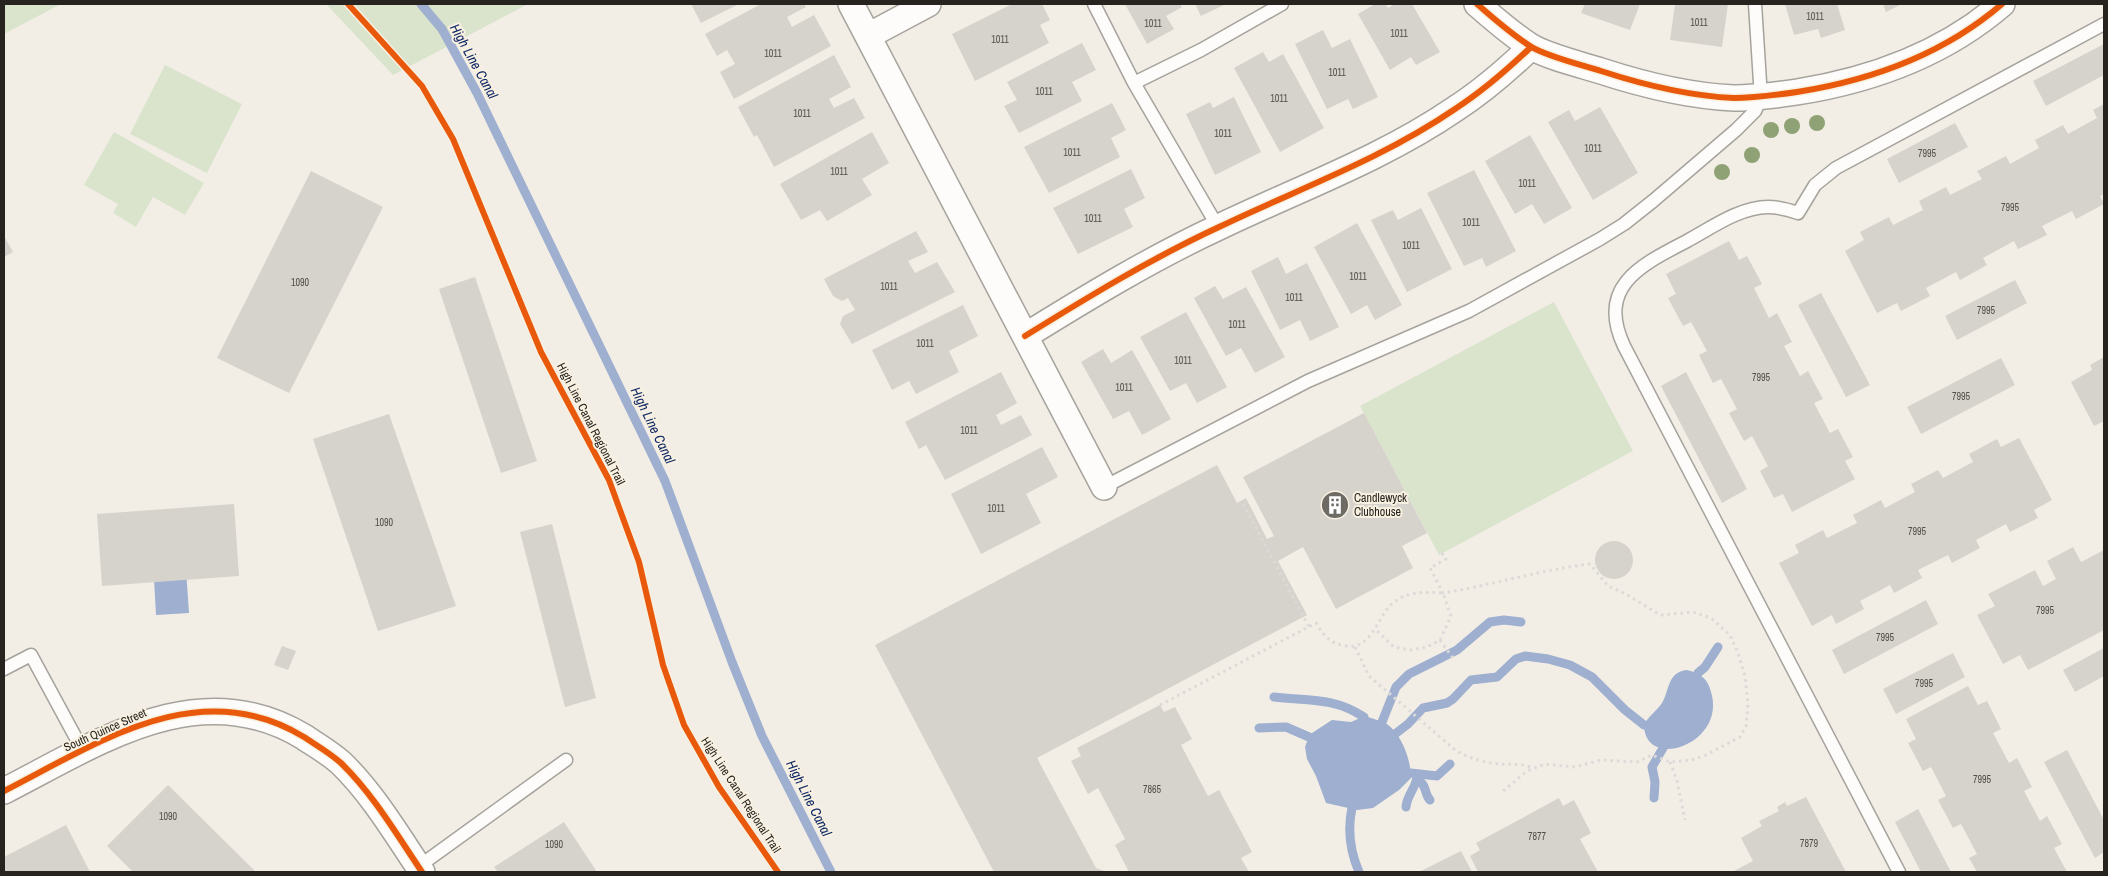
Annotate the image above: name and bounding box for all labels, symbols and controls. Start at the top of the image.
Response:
house number: 1011 [1806,10,1824,23]
house number: 1011 [1690,16,1708,29]
house number: 1011 [1144,17,1162,30]
water label: High Line Canal [446,20,502,102]
house number: 1011 [1390,27,1408,40]
house number: 1011 [991,33,1009,46]
house number: 1011 [764,47,782,60]
house number: 1011 [1328,66,1346,79]
house number: 1011 [1035,85,1053,98]
house number: 1011 [1270,92,1288,105]
house number: 1011 [793,107,811,120]
house number: 1011 [1214,127,1232,140]
house number: 1011 [1584,142,1602,155]
house number: 1011 [1063,146,1081,159]
house number: 7995 [1918,147,1937,160]
house number: 1011 [830,165,848,178]
house number: 1011 [1518,177,1536,190]
house number: 7995 [2001,201,2020,214]
house number: 1011 [1084,212,1102,225]
house number: 1011 [1462,216,1480,229]
house number: 1011 [1402,239,1420,252]
house number: 1011 [1349,270,1367,283]
house number: 1090 [291,276,310,289]
house number: 1011 [880,280,898,293]
house number: 1011 [1285,291,1303,304]
house number: 7995 [1977,304,1996,317]
house number: 1011 [1228,318,1246,331]
house number: 1011 [916,337,934,350]
house number: 1011 [1174,354,1192,367]
street label: High Line Canal Regional Trail [553,360,629,488]
house number: 7995 [1752,371,1771,384]
house number: 1011 [1115,381,1133,394]
water label: High Line Canal [627,384,679,467]
house number: 7995 [1952,390,1971,403]
house number: 1011 [960,424,978,437]
building icon: Candlewyck Clubhouse [1320,490,1350,520]
place label: Candlewyck Clubhouse [1354,490,1407,520]
house number: 1011 [987,502,1005,515]
house number: 1090 [375,516,394,529]
house number: 7995 [1908,525,1927,538]
house number: 7995 [2036,604,2055,617]
house number: 7995 [1876,631,1895,644]
house number: 7995 [1915,677,1934,690]
street label: South Quince Street [61,704,149,755]
street label: High Line Canal Regional Trail [697,734,785,856]
water label: High Line Canal [782,757,836,839]
house number: 7995 [1973,773,1992,786]
house number: 7865 [1143,783,1162,796]
house number: 1090 [159,810,178,823]
house number: 7877 [1528,830,1547,843]
house number: 7879 [1800,837,1819,850]
house number: 1090 [545,838,564,851]

